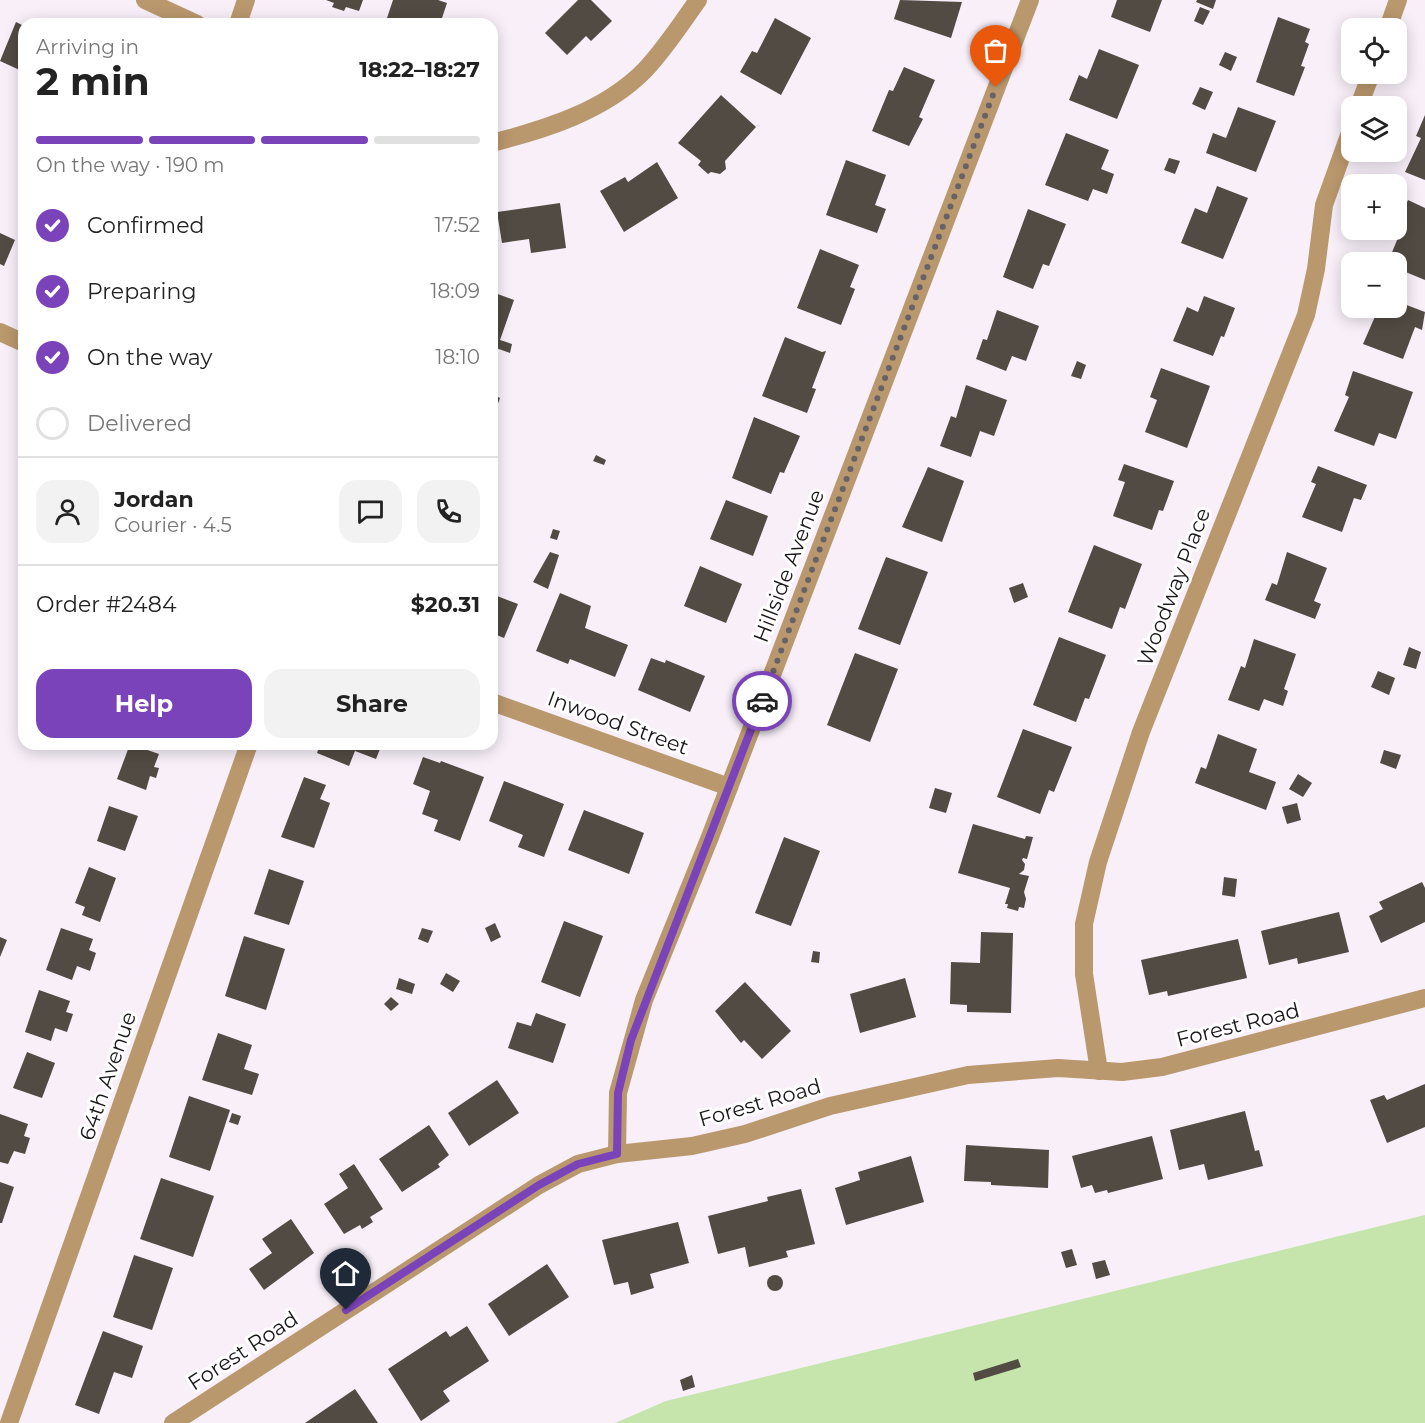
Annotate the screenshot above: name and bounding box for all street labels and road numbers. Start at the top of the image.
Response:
street label: Hillside Avenue [748,486,829,646]
street label: Woodway Place [1132,504,1215,669]
street label: Inwood Street [544,685,692,760]
street label: Forest Road [1174,997,1302,1052]
street label: 64th Avenue [74,1008,141,1143]
street label: Forest Road [696,1073,824,1132]
street label: Forest Road [183,1306,302,1395]

